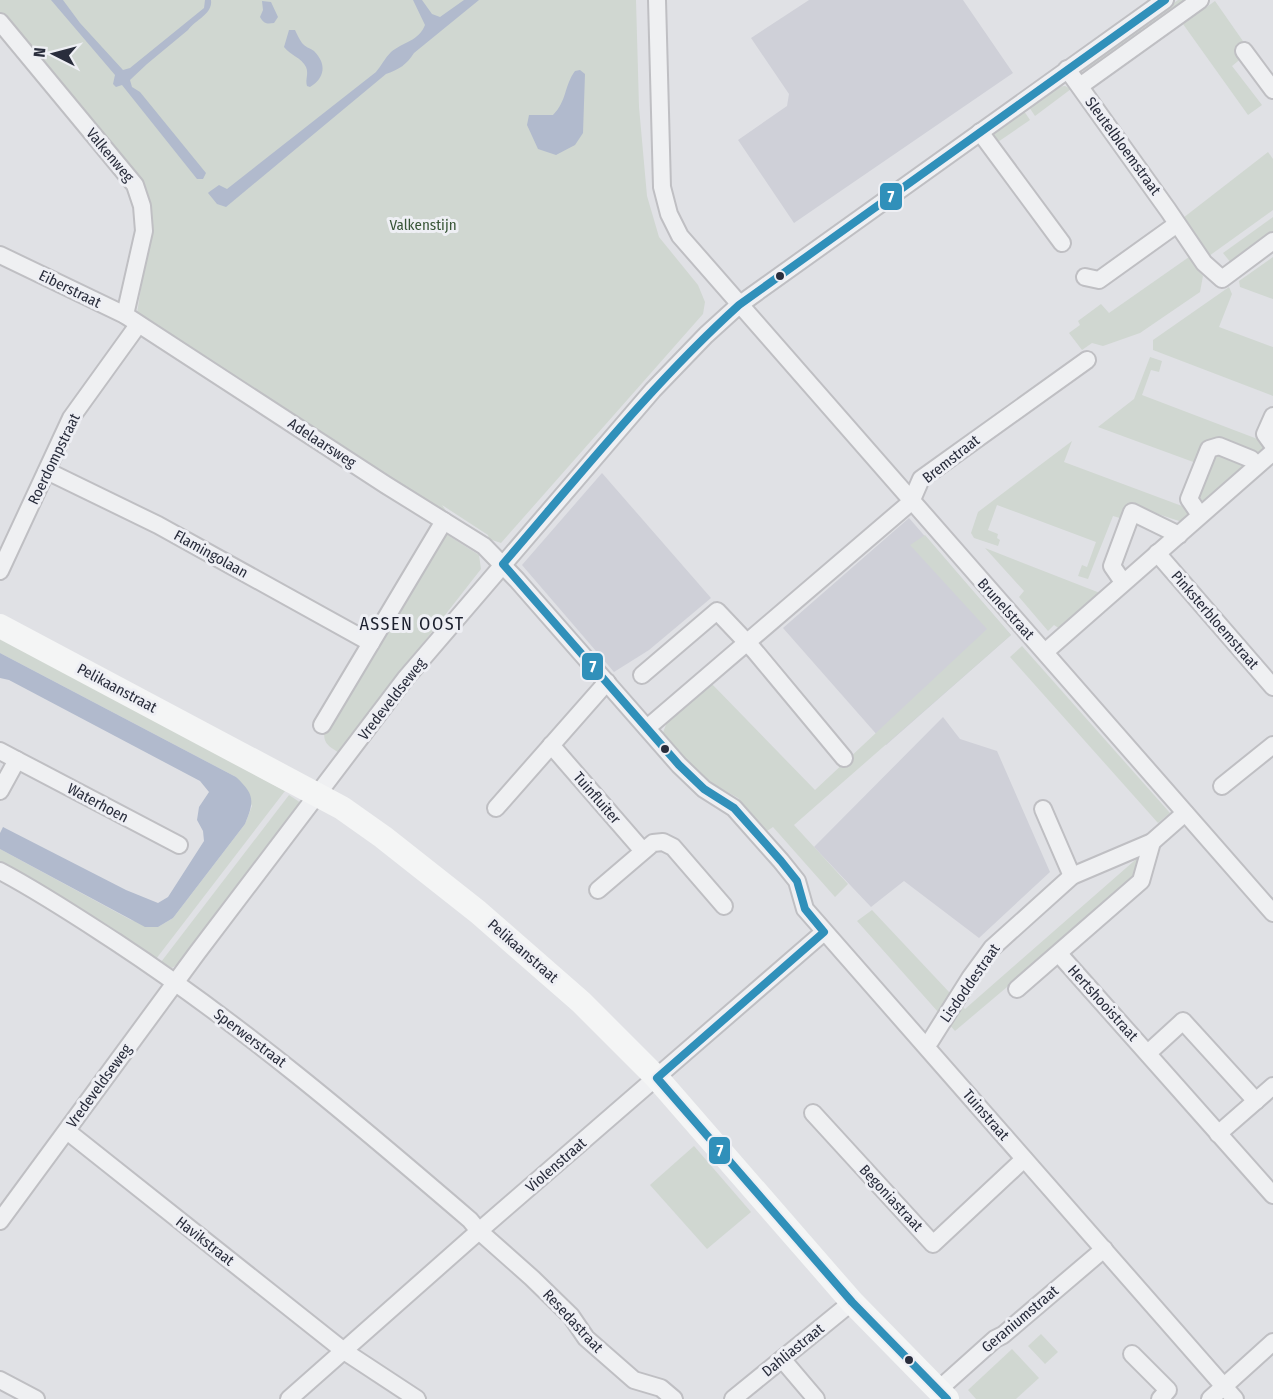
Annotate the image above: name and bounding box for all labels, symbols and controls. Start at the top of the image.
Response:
north arrow [24,24,84,84]
text: N [30,47,50,58]
street label: Sleutelbloemstraat [1081,93,1165,199]
street label: Valkenweg [82,124,138,186]
line badge: 7 [879,182,903,211]
text: 7 [888,187,895,206]
park label: Valkenstijn [389,216,457,234]
street label: Eiberstraat [36,266,104,312]
unlabelled marker [774,270,786,282]
street label: Roerdompstraat [24,410,84,507]
street label: Adelaarsweg [285,414,359,472]
street label: Bremstraat [919,431,983,487]
street label: Flamingolaan [171,526,251,582]
street label: Pinksterbloemstraat [1167,567,1263,673]
street label: Brunelstraat [974,575,1038,643]
district label: ASSEN OOST [359,613,465,635]
line badge: 7 [581,652,604,681]
street label: Vredeveldseweg [354,654,430,744]
text: 7 [590,657,597,676]
street label: Pelikaanstraat [74,660,160,717]
unlabelled marker [659,743,671,755]
street label: Tuinfluiter [570,768,625,828]
street label: Waterhoen [64,779,132,827]
street label: Pelikaanstraat [484,916,562,987]
street label: Lisdoddestraat [936,940,1004,1026]
street label: Hertshooistraat [1064,961,1142,1045]
street label: Sperwerstraat [210,1005,290,1071]
street label: Vredeveldseweg [63,1041,135,1131]
street label: Tuinstraat [959,1086,1013,1144]
street label: Violenstraat [522,1134,590,1196]
line badge: 7 [708,1136,731,1165]
text: 7 [717,1141,724,1160]
street label: Begoniastraat [855,1161,927,1235]
street label: Havikstraat [172,1213,238,1269]
street label: Geraniumstraat [978,1282,1062,1356]
street label: Resedastraat [539,1286,607,1356]
street label: Dahliastraat [758,1320,828,1380]
unlabelled marker [903,1354,915,1366]

